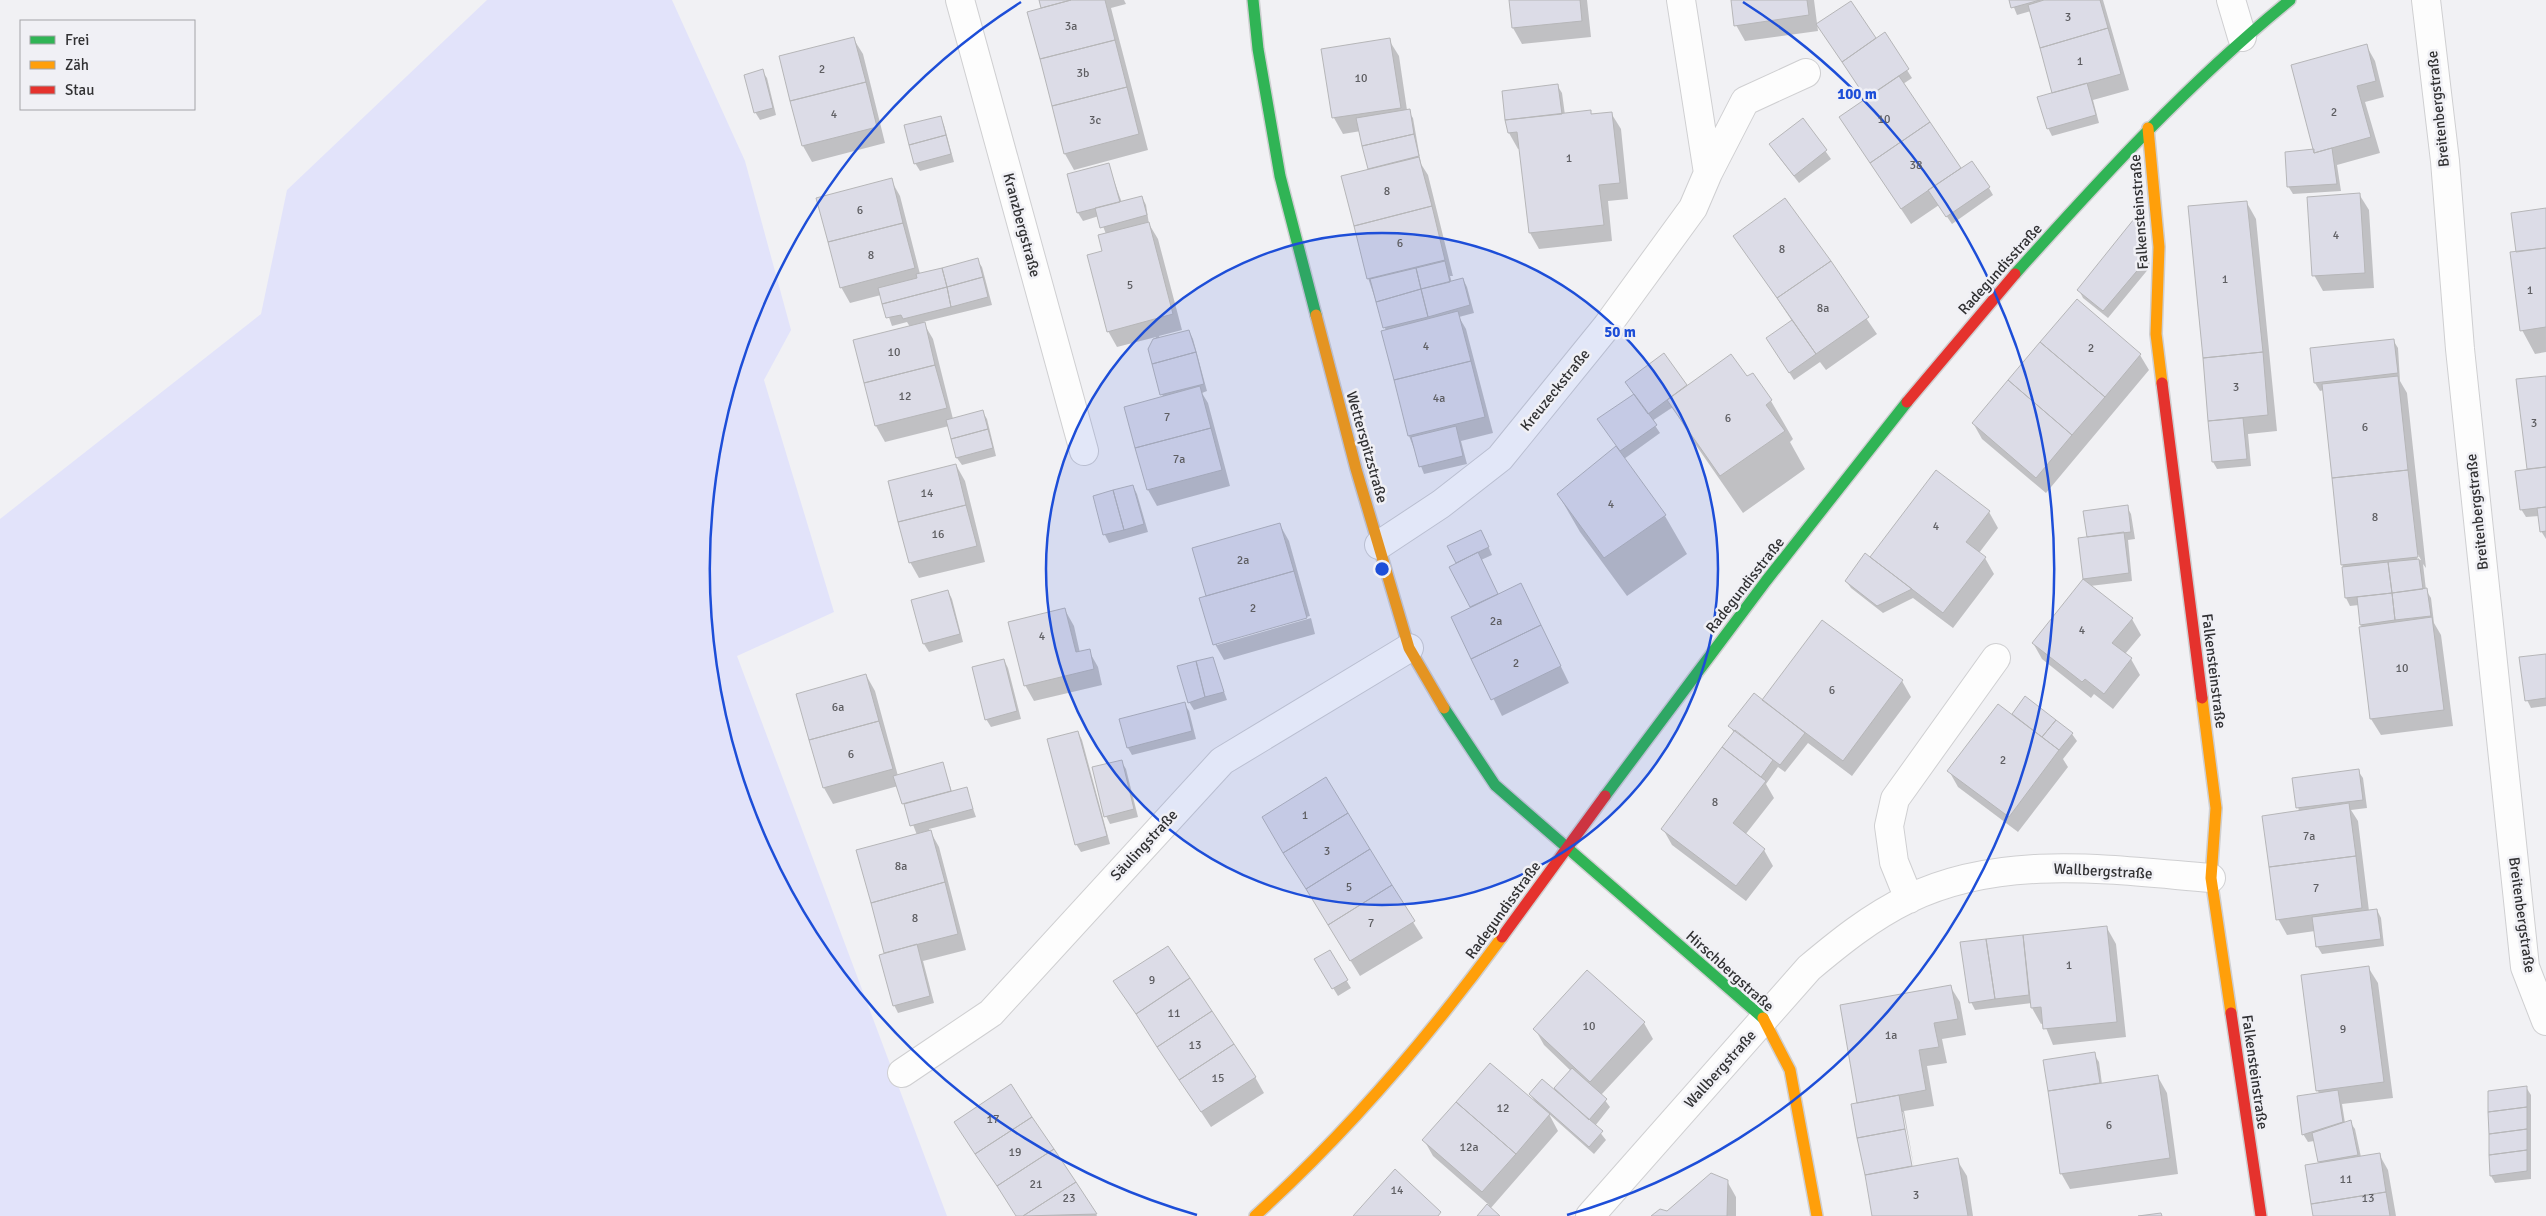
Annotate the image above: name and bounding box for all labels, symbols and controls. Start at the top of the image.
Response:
house number: 3 [2065,10,2071,25]
house number: 3a [1065,19,1077,34]
legend [20,20,195,110]
text: Frei [65,31,89,49]
street label: Breitenbergstraße [2423,50,2453,168]
house number: 1 [2077,54,2083,69]
text: Zäh [65,56,89,74]
house number: 2 [819,62,825,77]
house number: 3b [1077,66,1089,81]
house number: 10 [1355,71,1367,86]
text: Stau [65,81,94,99]
text: 100 m [1837,85,1877,103]
house number: 2 [2331,105,2337,120]
house number: 4 [831,107,838,122]
house number: 10 [1878,112,1890,127]
house number: 3c [1089,113,1101,128]
house number: 1 [1566,151,1572,166]
street label: Falkensteinstraße [2126,154,2152,270]
house number: 38 [1910,158,1922,173]
street label: Kranzbergstraße [999,171,1045,279]
house number: 8 [1384,184,1390,199]
house number: 6 [857,203,863,218]
street label: Radegundisstraße [1954,220,2046,318]
house number: 4 [2333,228,2340,243]
house number: 6 [1397,236,1403,251]
house number: 8 [1779,242,1785,257]
house number: 8 [868,248,874,263]
house number: 1 [2222,272,2228,287]
house number: 5 [1127,278,1133,293]
house number: 1 [2527,283,2533,298]
house number: 8a [1817,301,1829,316]
text: 50 m [1604,323,1636,341]
house number: 4 [1423,339,1430,354]
house number: 2 [2088,341,2094,356]
house number: 10 [888,345,900,360]
street label: Kreuzeckstraße [1516,345,1594,435]
house number: 3 [2233,380,2239,395]
house number: 12 [899,389,911,404]
street label: Wetterspitzstraße [1342,389,1392,505]
house number: 4a [1433,391,1445,406]
house number: 7 [1164,410,1170,425]
house number: 6 [1725,411,1731,426]
house number: 3 [2531,416,2537,431]
house number: 6 [2362,420,2368,435]
house number: 7a [1173,452,1185,467]
street label: Breitenbergstraße [2462,453,2492,571]
house number: 14 [921,486,934,501]
house number: 4 [1608,497,1615,512]
house number: 8 [2372,510,2378,525]
house number: 4 [1933,519,1940,534]
house number: 16 [932,527,944,542]
street label: Radegundisstraße [1702,534,1788,636]
house number: 2a [1237,553,1249,568]
centre of rings [1373,560,1391,578]
house number: 2 [1250,601,1256,616]
street label: Falkensteinstraße [2198,613,2230,729]
house number: 2a [1490,614,1502,629]
house number: 4 [2079,623,2086,638]
house number: 4 [1039,629,1046,644]
house number: 2 [1513,656,1519,671]
house number: 10 [2396,661,2408,676]
house number: 6 [1829,683,1835,698]
house number: 6a [832,700,844,715]
house number: 6 [848,747,854,762]
house number: 2 [2000,753,2006,768]
house number: 8 [1712,795,1718,810]
street label: Säulingstraße [1107,806,1181,884]
house number: 1 [1302,808,1308,823]
house number: 7a [2303,829,2315,844]
house number: 3 [1324,844,1330,859]
street label: Breitenbergstraße [2505,856,2539,974]
street label: Radegundisstraße [1461,858,1545,962]
house number: 8a [895,859,907,874]
street label: Wallbergstraße [2053,859,2153,883]
house number: 5 [1346,880,1352,895]
house number: 7 [2313,881,2319,896]
house number: 8 [912,911,918,926]
house number: 7 [1368,916,1374,931]
street label: Hirschbergstraße [1682,927,1778,1015]
house number: 1 [2066,958,2072,973]
house number: 9 [1149,973,1155,988]
house number: 11 [1168,1006,1180,1021]
street label: Falkensteinstraße [2238,1014,2272,1130]
house number: 10 [1583,1019,1595,1034]
house number: 9 [2340,1022,2346,1037]
street label: Wallbergstraße [1680,1026,1760,1112]
house number: 1a [1885,1028,1897,1043]
house number: 13 [1189,1038,1201,1053]
house number: 15 [1212,1071,1224,1086]
house number: 12 [1497,1101,1509,1116]
house number: 17 [987,1112,999,1127]
house number: 6 [2106,1118,2112,1133]
house number: 12a [1459,1140,1479,1155]
house number: 19 [1009,1145,1021,1160]
house number: 11 [2340,1172,2352,1187]
house number: 21 [1030,1177,1042,1192]
house number: 14 [1391,1183,1404,1198]
house number: 3 [1913,1188,1919,1203]
house number: 23 [1063,1191,1075,1206]
house number: 13 [2362,1191,2374,1206]

